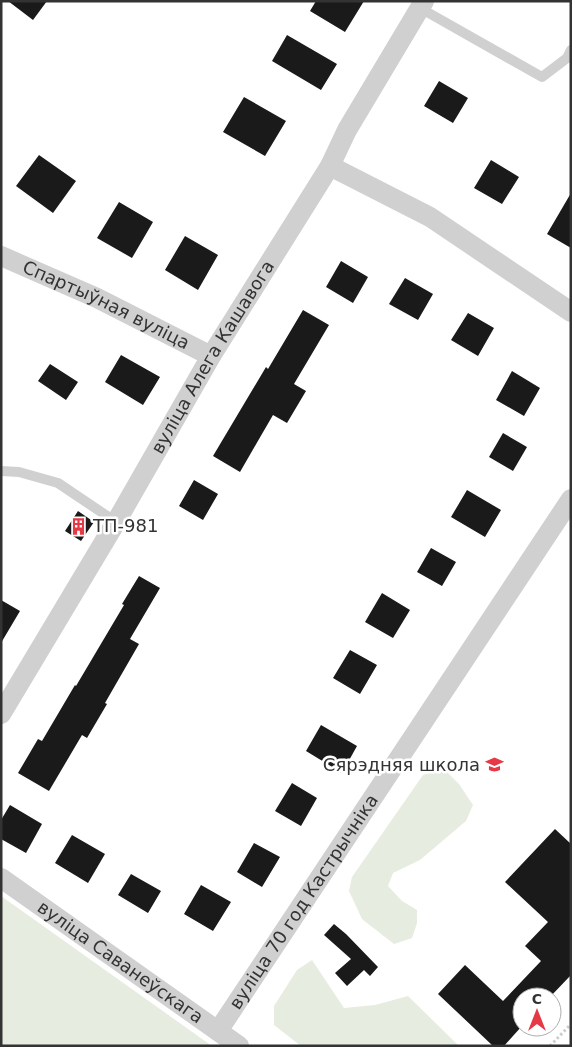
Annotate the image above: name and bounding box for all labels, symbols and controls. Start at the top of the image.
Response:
street label: Спартыўная вуліца [20,256,193,353]
street label: вуліца Алега Кашавога [146,256,278,457]
place label: ТП-981 [92,515,158,536]
building icon: ТП-981 [69,516,89,536]
place label: Сярэдняя школа [323,754,480,775]
school or university icon: Сярэдняя школа [484,755,504,775]
street label: вуліца 70 год Кастрычніка [224,790,382,1013]
street label: вуліца Саванеўскага [34,896,207,1027]
north arrow [512,987,562,1037]
text: С [532,991,542,1007]

